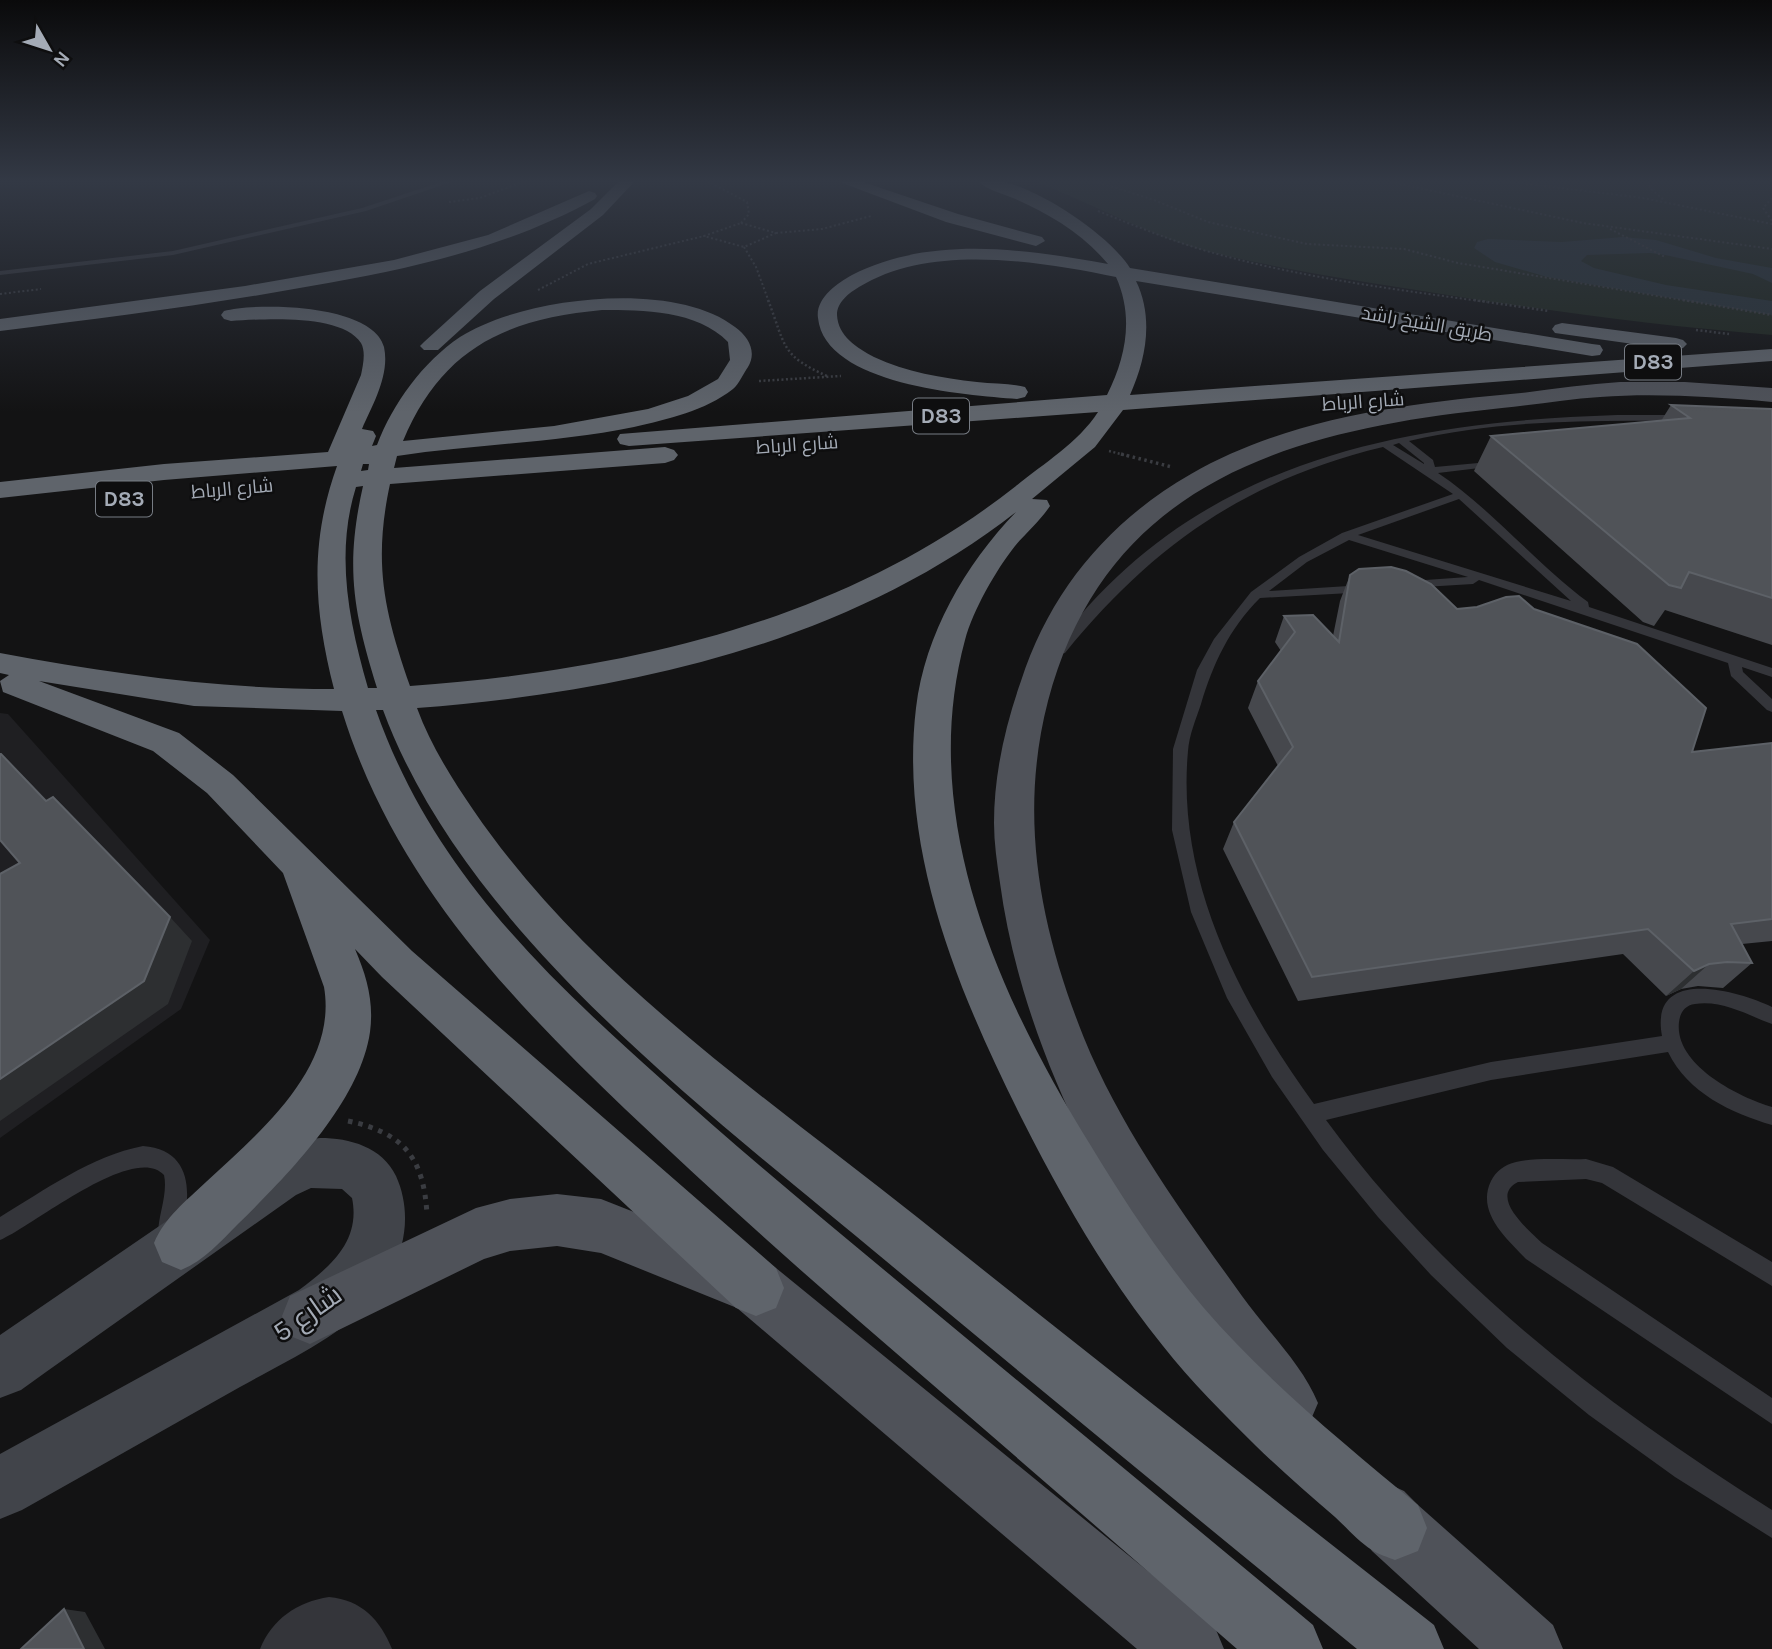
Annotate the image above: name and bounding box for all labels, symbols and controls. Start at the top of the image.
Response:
north arrow [14,14,84,84]
text: N [49,47,74,71]
street label: طريق الشيخ راشد [1359,302,1494,348]
road number: D83 [1625,344,1681,380]
street label: شارع الرباط [1321,388,1405,418]
road number: D83 [913,398,969,434]
street label: شارع الرباط [755,431,839,461]
street label: شارع الرباط [190,474,274,506]
road number: D83 [96,482,152,516]
street label: شارع 5 [266,1277,349,1350]

